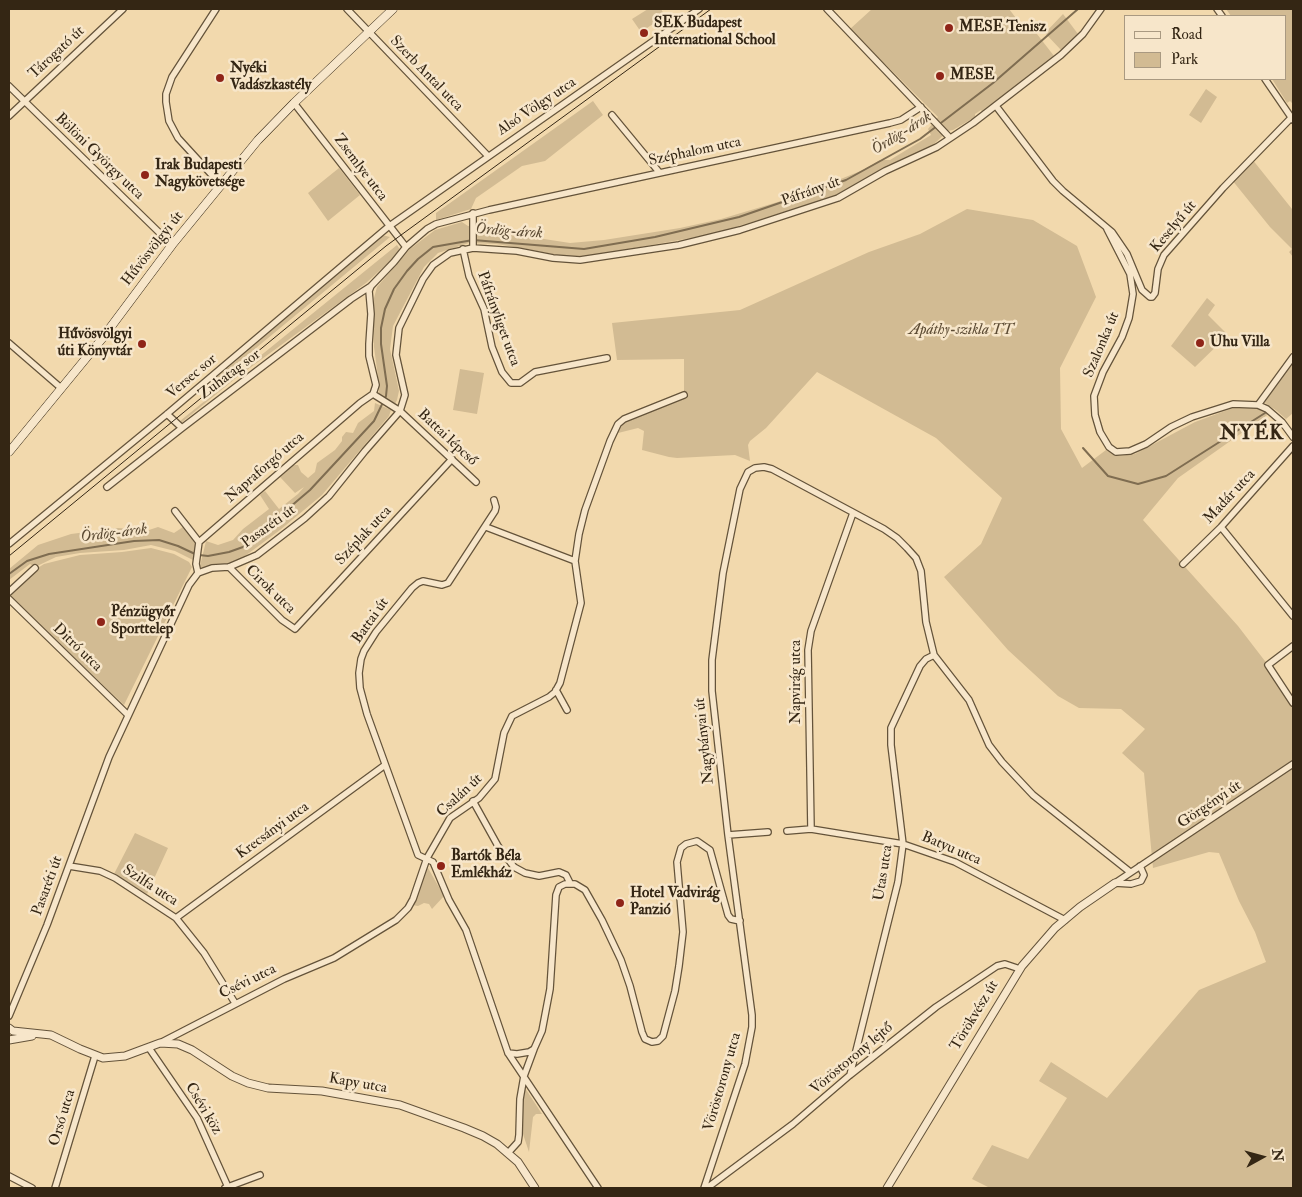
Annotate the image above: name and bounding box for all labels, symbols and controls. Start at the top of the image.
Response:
place label: SEK Budapest International School [654,15,776,50]
legend [1124,15,1287,80]
place label: MESE Tenisz [959,19,1046,37]
marker: MESE Tenisz [943,22,955,34]
street label: Tárogató út [25,23,89,83]
text: Road [1171,25,1202,44]
marker: SEK Budapest International School [638,27,650,39]
street label: Szerb Antal utca [386,33,466,115]
text: Park [1171,50,1198,69]
place label: Nyéki Vadászkastély [230,60,311,95]
place label: MESE [950,67,994,85]
marker: MESE [934,70,946,82]
marker: Nyéki Vadászkastély [214,72,226,84]
street label: Alsó Völgy utca [494,74,580,140]
water label: Ördög-árok [868,108,936,160]
street label: Bölöni György utca [51,110,147,204]
street label: Zsemlye utca [329,131,391,205]
street label: Széphalom utca [647,133,743,171]
place label: Irak Budapesti Nagykövetsége [155,157,245,192]
marker: Irak Budapesti Nagykövetsége [139,169,151,181]
street label: Páfrány út [779,173,843,211]
street label: Keselyű út [1147,198,1201,256]
street label: Hűvösvölgyi út [118,208,188,290]
water label: Ördög-árok [475,220,543,244]
street label: Páfrányliget utca [473,269,523,369]
street label: Szalonka út [1080,310,1124,380]
park label: Apáthy-szikla TT [909,322,1013,340]
place label: Hűvösvölgyi úti Könyvtár [58,326,132,361]
place label: Uhu Villa [1210,334,1270,352]
marker: Uhu Villa [1194,337,1206,349]
marker: Hűvösvölgyi úti Könyvtár [136,338,148,350]
street label: Zuhatag sor [196,346,264,404]
street label: Versec sor [163,351,221,403]
street label: Battai lépcső [413,406,481,470]
district label: NYÉK [1219,423,1285,447]
street label: Napraforgó utca [222,429,308,507]
street label: Madár utca [1200,466,1260,528]
street label: Pasaréti út [239,501,299,553]
street label: Széplak utca [332,503,396,569]
water label: Ördög-árok [79,520,149,548]
street label: Cirok utca [241,562,299,618]
street label: Battai út [349,595,393,647]
place label: Pénzügyőr Sporttelep [111,604,175,639]
marker: Pénzügyőr Sporttelep [95,616,107,628]
street label: Ditró utca [49,620,105,676]
street label: Napvirág utca [788,640,806,724]
street label: Nagybányai út [692,697,718,785]
street label: Csalán út [433,770,487,822]
street label: Görgényi út [1175,777,1245,833]
street label: Krecsányi utca [233,799,313,863]
street label: Batyu utca [918,828,984,870]
street label: Utas utca [871,844,897,902]
place label: Bartók Béla Emlékház [451,848,521,883]
street label: Pasaréti út [29,854,67,918]
marker: Bartók Béla Emlékház [435,860,447,872]
street label: Szilfa utca [119,861,181,911]
place label: Hotel Vadvirág Panzió [630,885,720,920]
marker: Hotel Vadvirág Panzió [614,897,626,909]
street label: Csévi utca [217,961,279,1003]
street label: Törökvész út [947,978,1003,1054]
street label: Vöröstorony lejtő [807,1019,897,1099]
street label: Vöröstorony utca [700,1031,746,1133]
street label: Kapy utca [328,1070,388,1098]
street label: Csévi köz [181,1080,225,1138]
street label: Orsó utca [46,1088,80,1148]
north arrow [1237,1132,1287,1182]
text: N [1268,1148,1287,1162]

